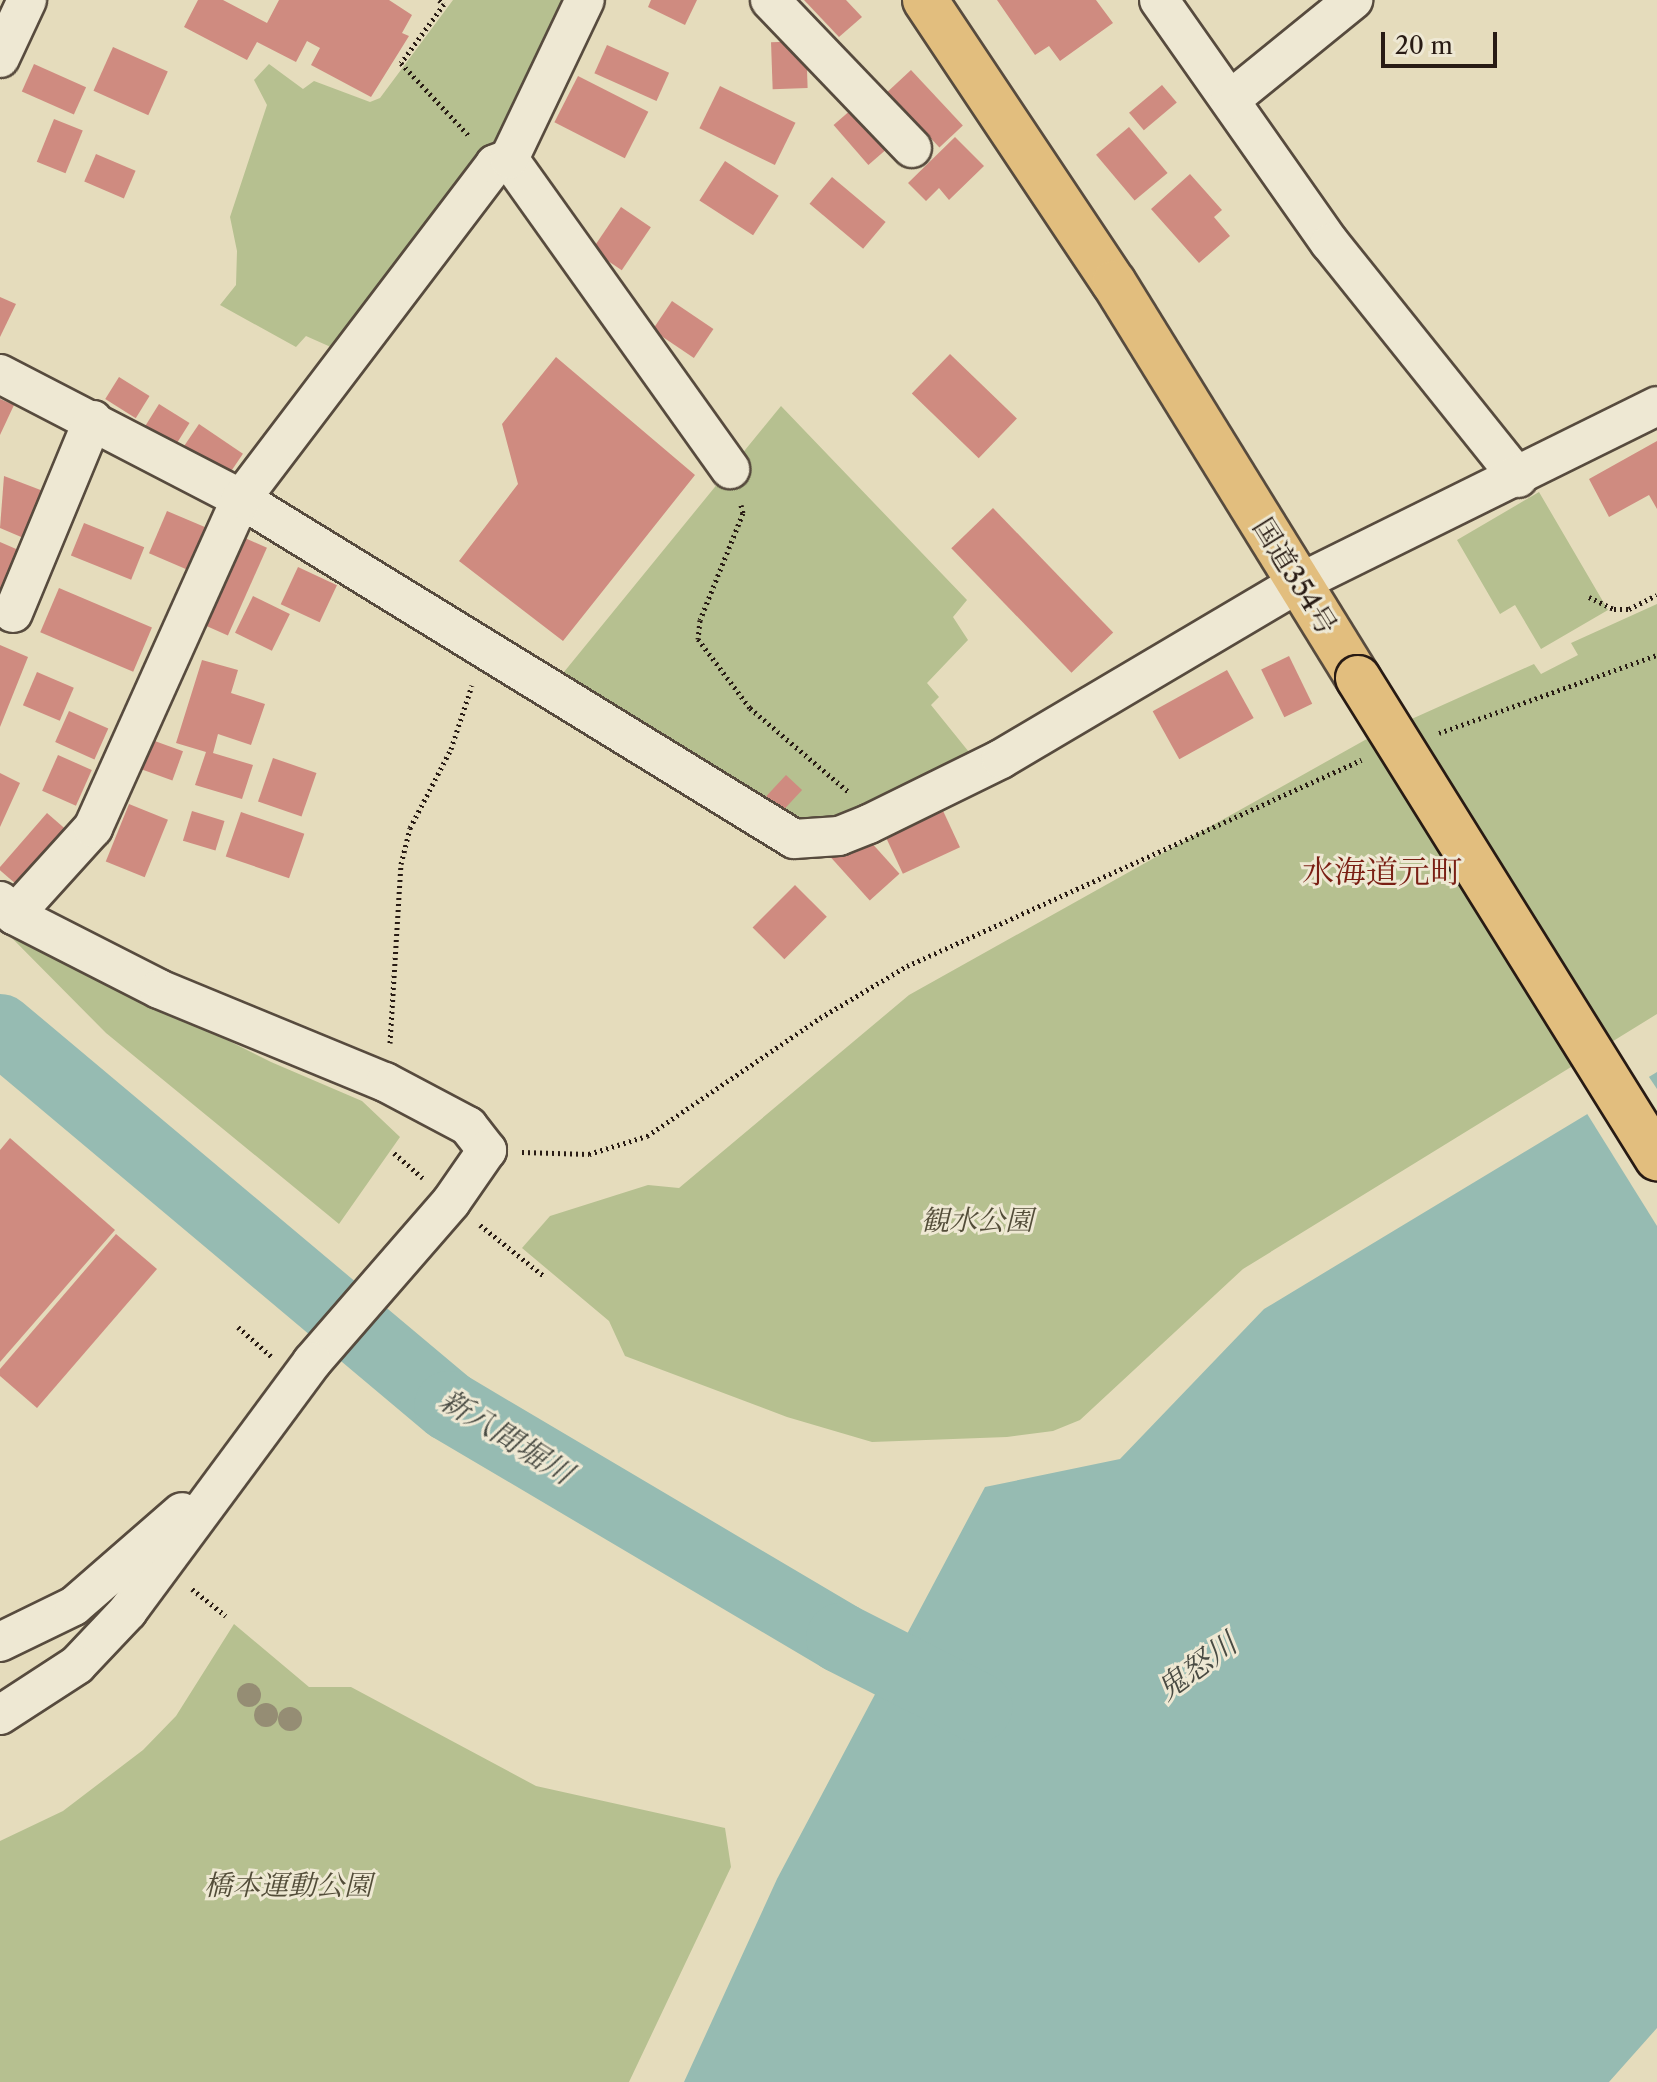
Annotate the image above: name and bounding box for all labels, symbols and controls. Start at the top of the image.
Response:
scale bar [1385,16,1501,66]
text: 20 m [1395,31,1453,60]
street label: 国道354号 [1246,512,1344,640]
district label: 水海道元町 [1302,853,1462,891]
park label: 観水公園 [921,1203,1033,1237]
water label: 新八間堀川 [433,1382,579,1492]
water label: 鬼怒川 [1150,1626,1244,1708]
park label: 橋本運動公園 [204,1868,372,1902]

